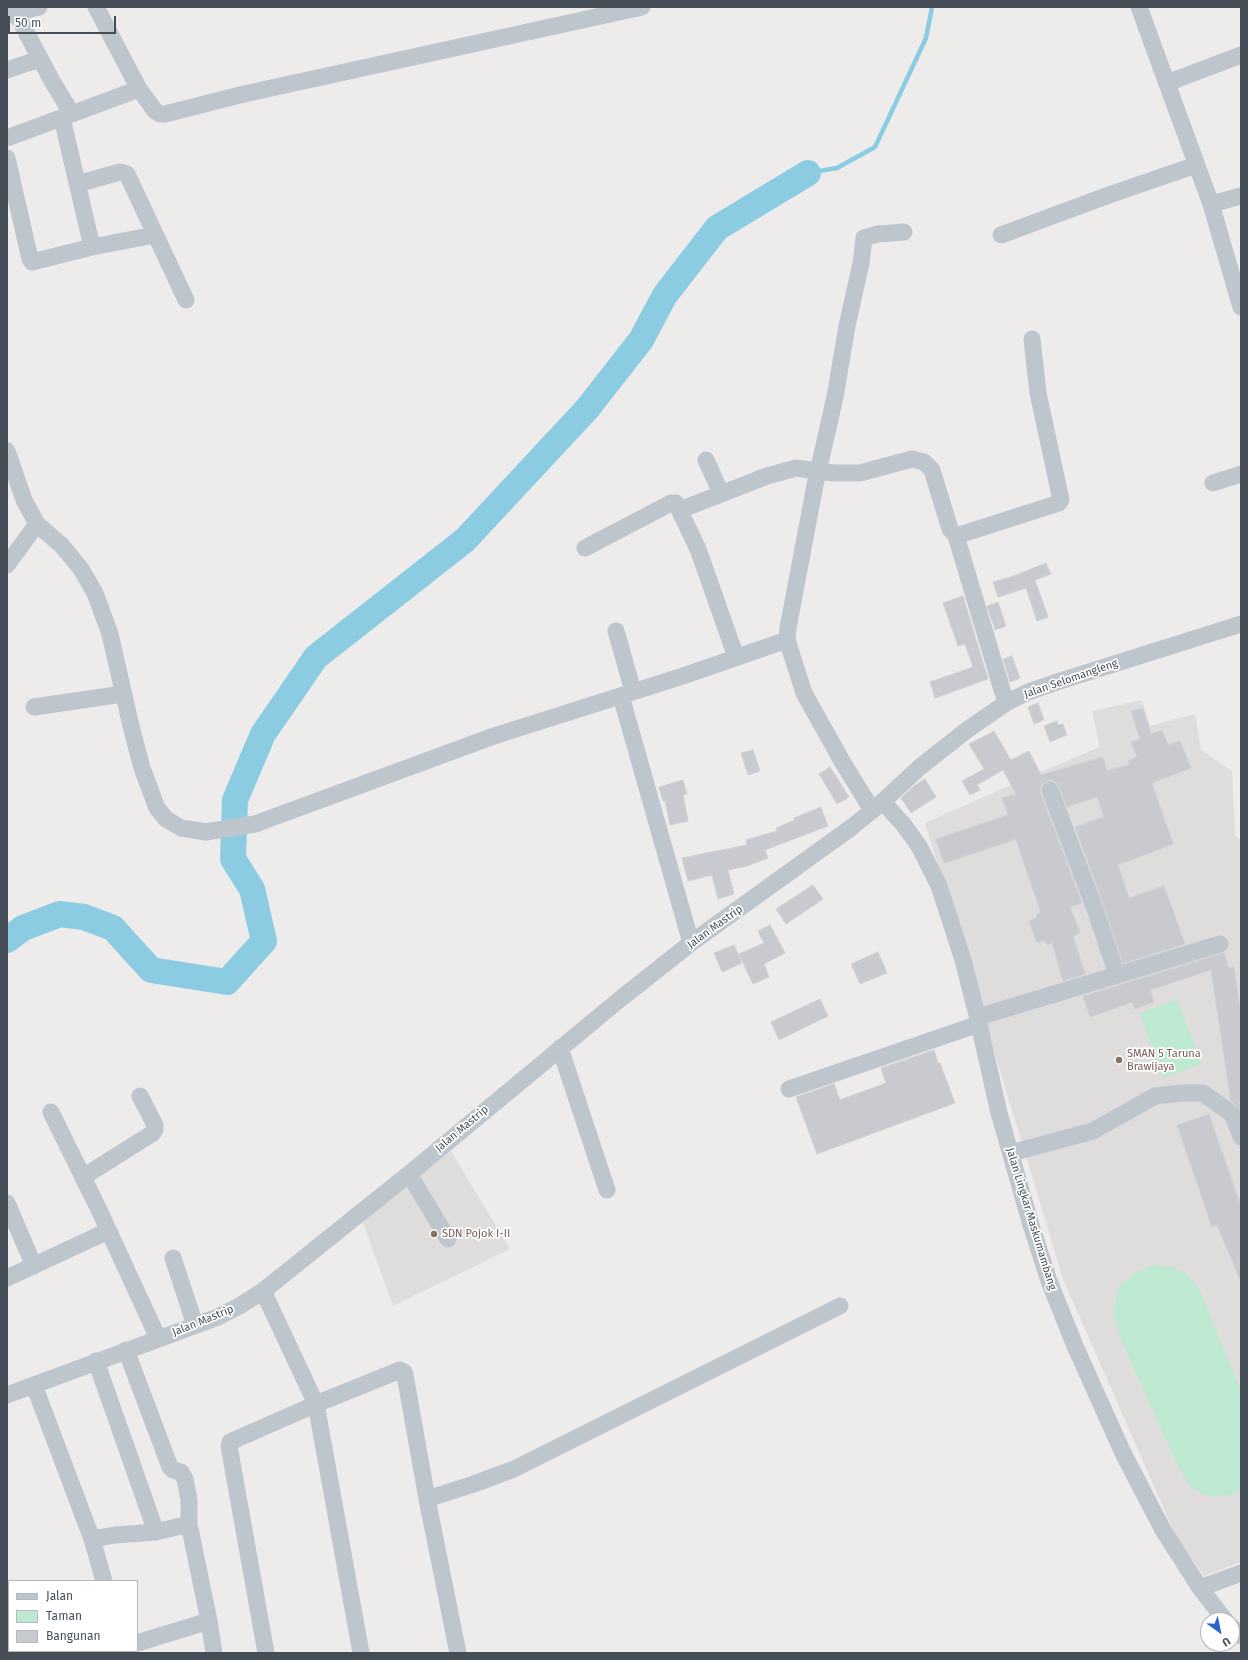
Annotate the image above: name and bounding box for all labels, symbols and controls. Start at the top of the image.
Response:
scale bar [10,8,118,34]
text: 50 m [15,16,41,30]
street label: Jalan Selomangleng [1022,657,1120,701]
street label: Jalan Mastrip [685,903,745,951]
place label: SMAN 5 Taruna Brawijaya [1127,1047,1201,1073]
marker: SMAN 5 Taruna Brawijaya [1114,1055,1124,1065]
street label: Jalan Mastrip [433,1103,491,1155]
street label: Jalan Lingkar Maskumambang [1003,1146,1059,1292]
place label: SDN Pojok I-II [442,1227,510,1241]
marker: SDN Pojok I-II [429,1229,439,1239]
street label: Jalan Mastrip [170,1303,236,1339]
legend [8,1580,138,1652]
text: Jalan [46,1589,73,1603]
text: Taman [46,1609,82,1623]
north arrow [1200,1612,1240,1652]
text: Bangunan [46,1629,101,1643]
text: U [1220,1634,1233,1649]

